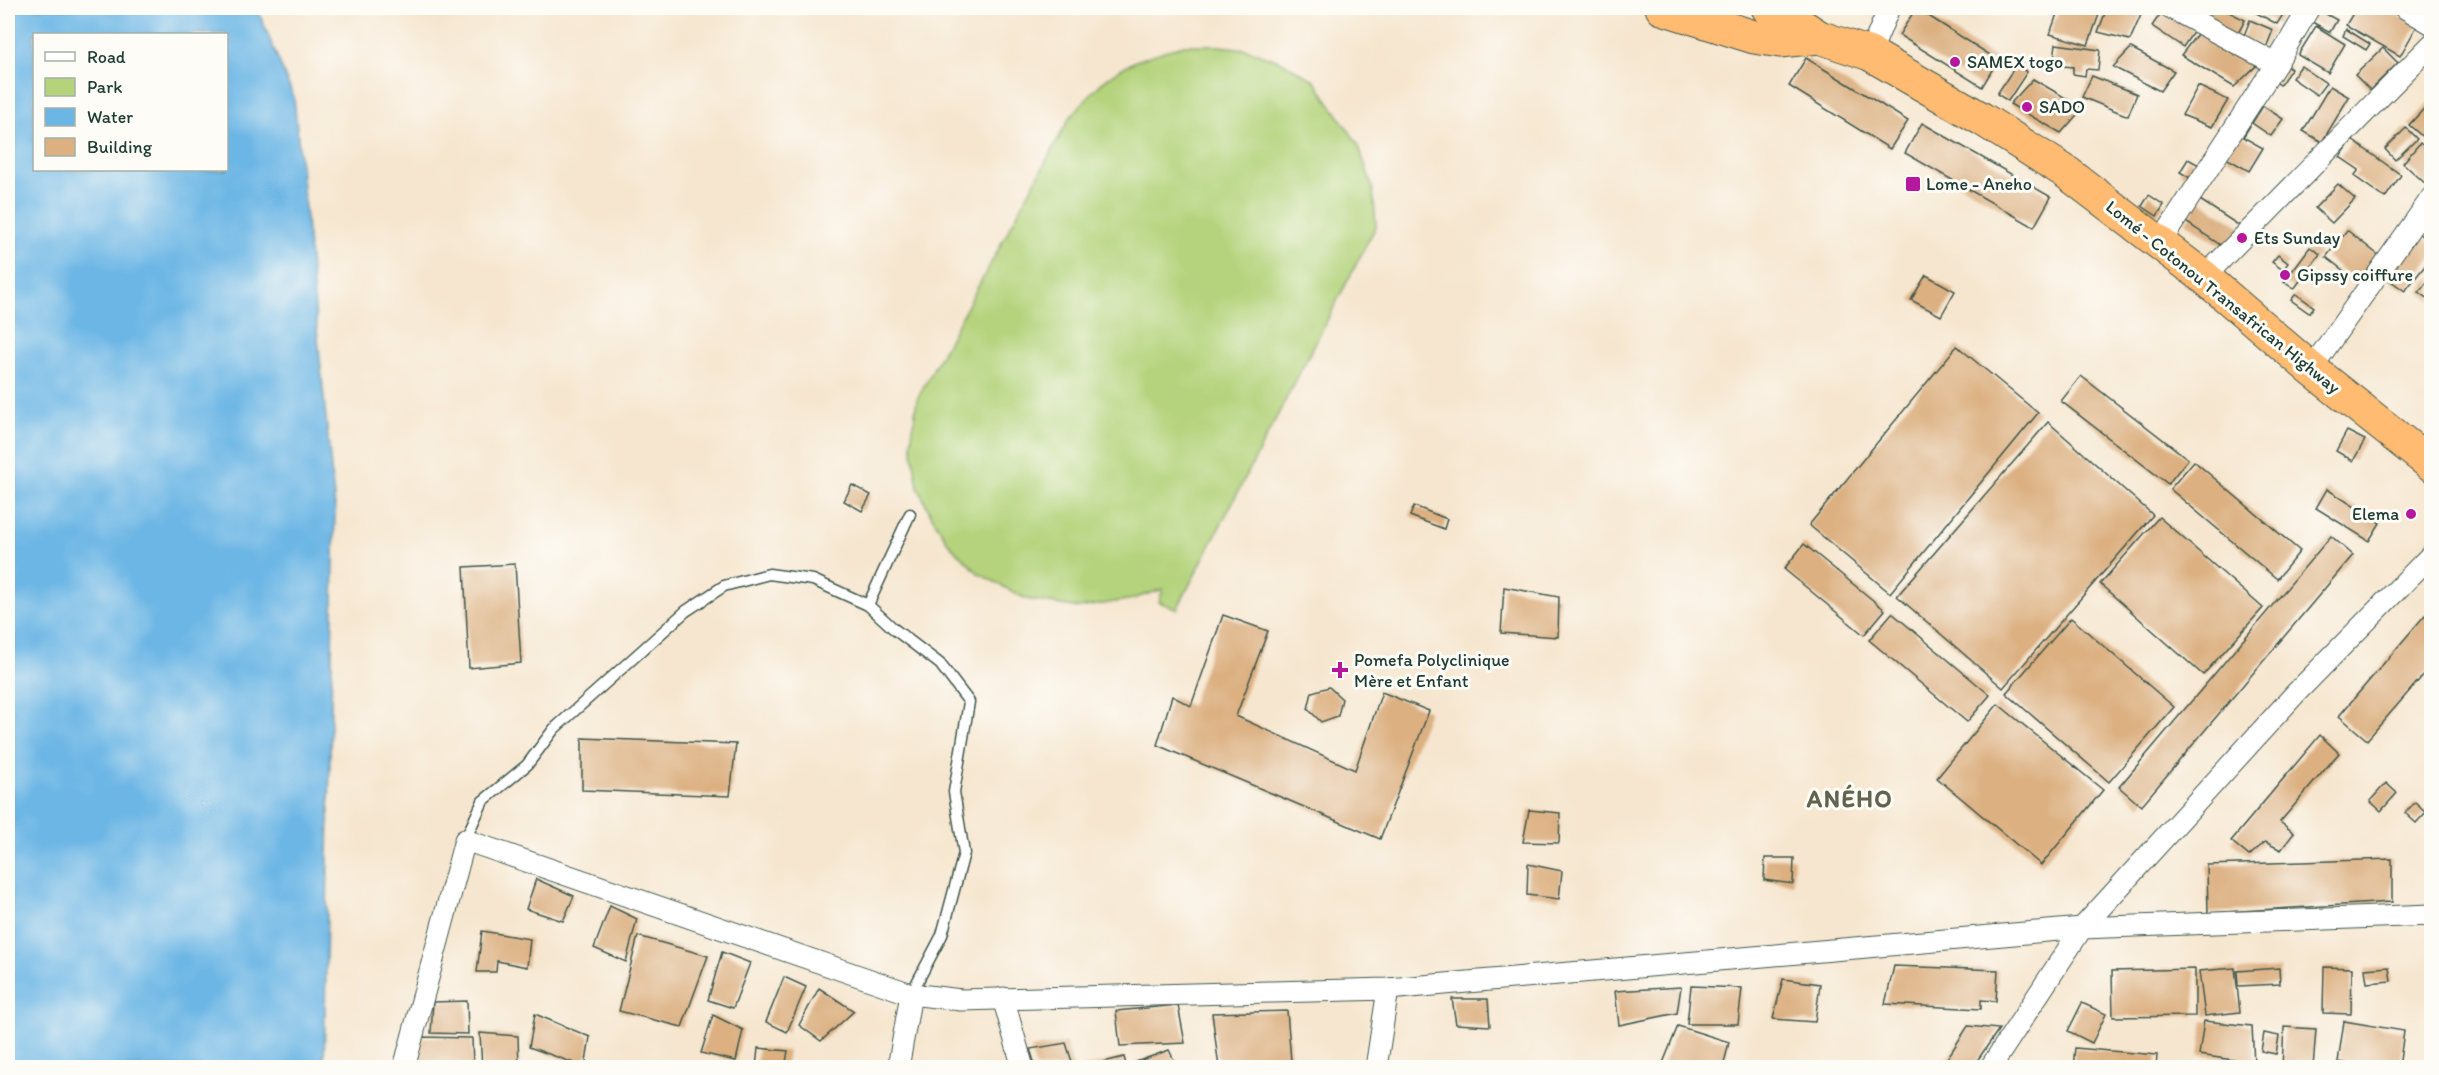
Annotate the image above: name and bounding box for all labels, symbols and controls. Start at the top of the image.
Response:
legend [33,33,228,171]
text: Road [87,46,126,68]
place label: SAMEX togo [1967,51,2063,73]
marker: SAMEX togo [1948,55,1962,69]
text: Park [87,76,122,98]
place label: SADO [2039,96,2085,118]
marker: SADO [2020,100,2034,114]
text: Water [87,106,133,128]
text: Building [87,136,153,158]
place label: Lome - Aneho [1926,173,2032,195]
marker: Lome - Aneho [1904,175,1922,193]
street label: Lomé - Cotonou Transafrican Highway [2101,195,2345,399]
place label: Ets Sunday [2254,227,2341,249]
marker: Ets Sunday [2235,231,2249,245]
place label: Gipssy coiffure [2297,264,2413,286]
marker: Gipssy coiffure [2278,268,2292,282]
place label: Elema [2352,503,2399,525]
marker: Elema [2404,507,2418,521]
place label: Pomefa Polyclinique Mère et Enfant [1354,649,1510,692]
marker: Pomefa Polyclinique Mère et Enfant [1331,661,1349,679]
district label: ANÉHO [1806,784,1893,813]

